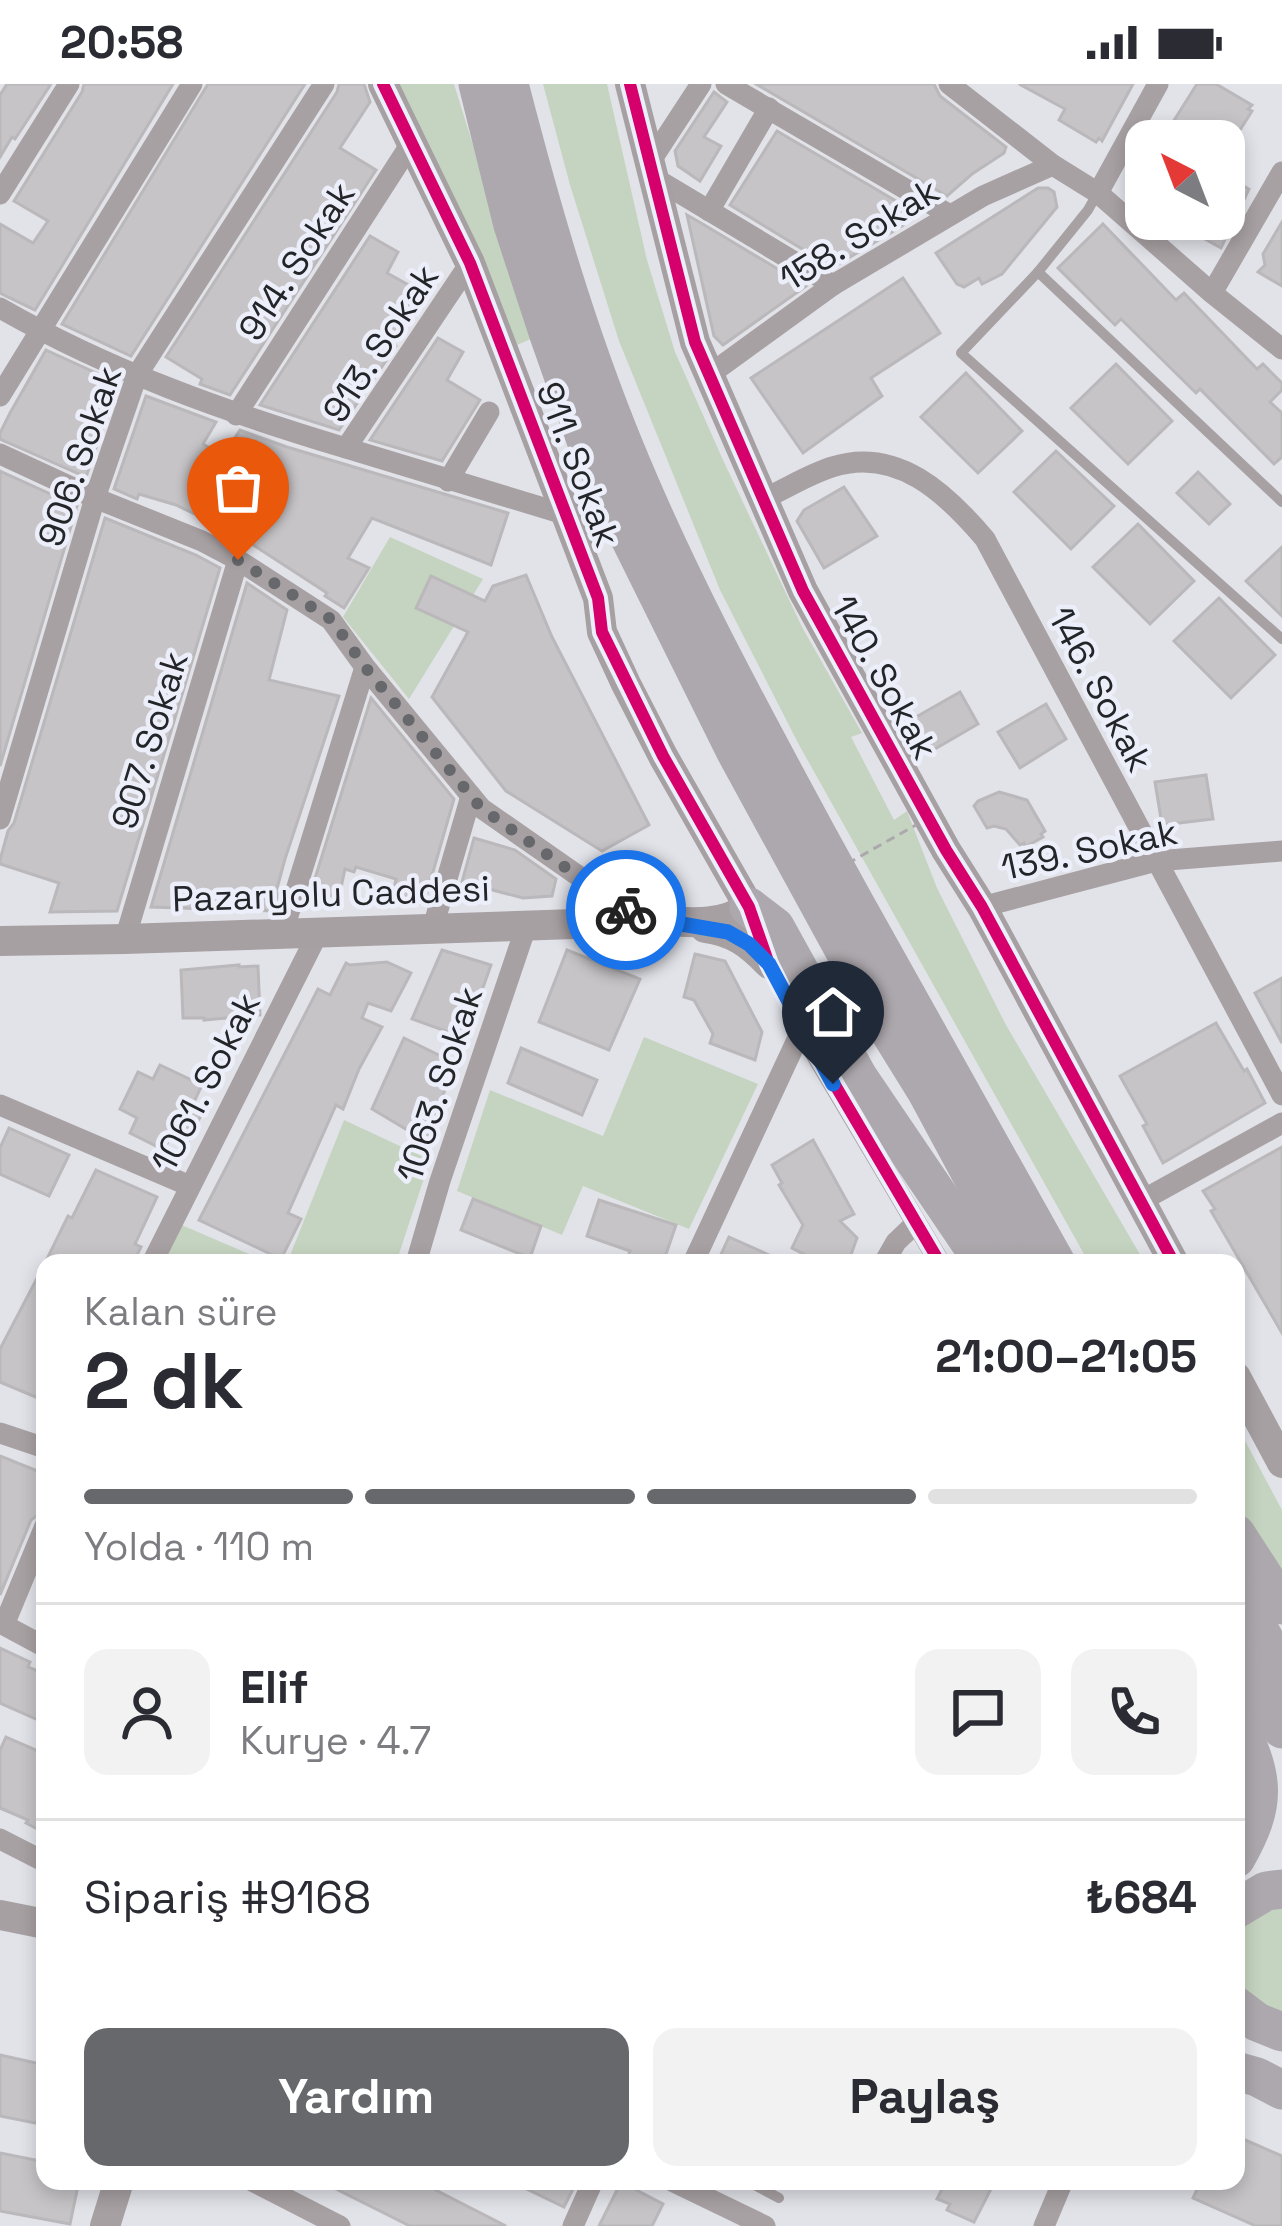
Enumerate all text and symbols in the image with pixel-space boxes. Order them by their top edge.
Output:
text: 20:58 [60,14,183,71]
north arrow [1125,120,1245,240]
map controls [1125,120,1245,240]
street label: 158. Sokak [771,168,948,302]
street label: 914. Sokak [229,174,365,350]
street label: 913. Sokak [313,256,449,431]
street label: 906. Sokak [28,360,132,553]
street label: 911. Sokak [526,376,630,553]
pin [187,437,289,560]
icon: bag [205,455,271,521]
street label: 140. Sokak [820,587,948,768]
street label: 146. Sokak [1038,599,1163,780]
street label: 907. Sokak [101,646,199,834]
street label: 139. Sokak [997,809,1182,891]
courier [566,850,686,970]
street label: Pazaryolu Caddesi [171,865,491,923]
icon: bike [593,877,659,943]
pin [782,961,884,1084]
icon: home [800,979,866,1045]
street label: 1063. Sokak [387,981,493,1188]
street label: 1061. Sokak [141,985,271,1180]
text: Kalan süre [84,1287,278,1336]
text: 21:00–21:05 [935,1328,1197,1385]
text: 2 dk [84,1331,244,1431]
text: Yolda · 110 m [84,1522,314,1571]
button: person [84,1649,210,1775]
button: chat [915,1649,1041,1775]
button: phone [1071,1649,1197,1775]
text: Elif [240,1659,309,1716]
text: Kurye · 4.7 [240,1716,431,1765]
text: Sipariş #9168 [84,1869,371,1926]
text: ₺684 [1086,1869,1197,1926]
button: Yardım [84,2028,629,2166]
button: Paylaş [653,2028,1197,2166]

